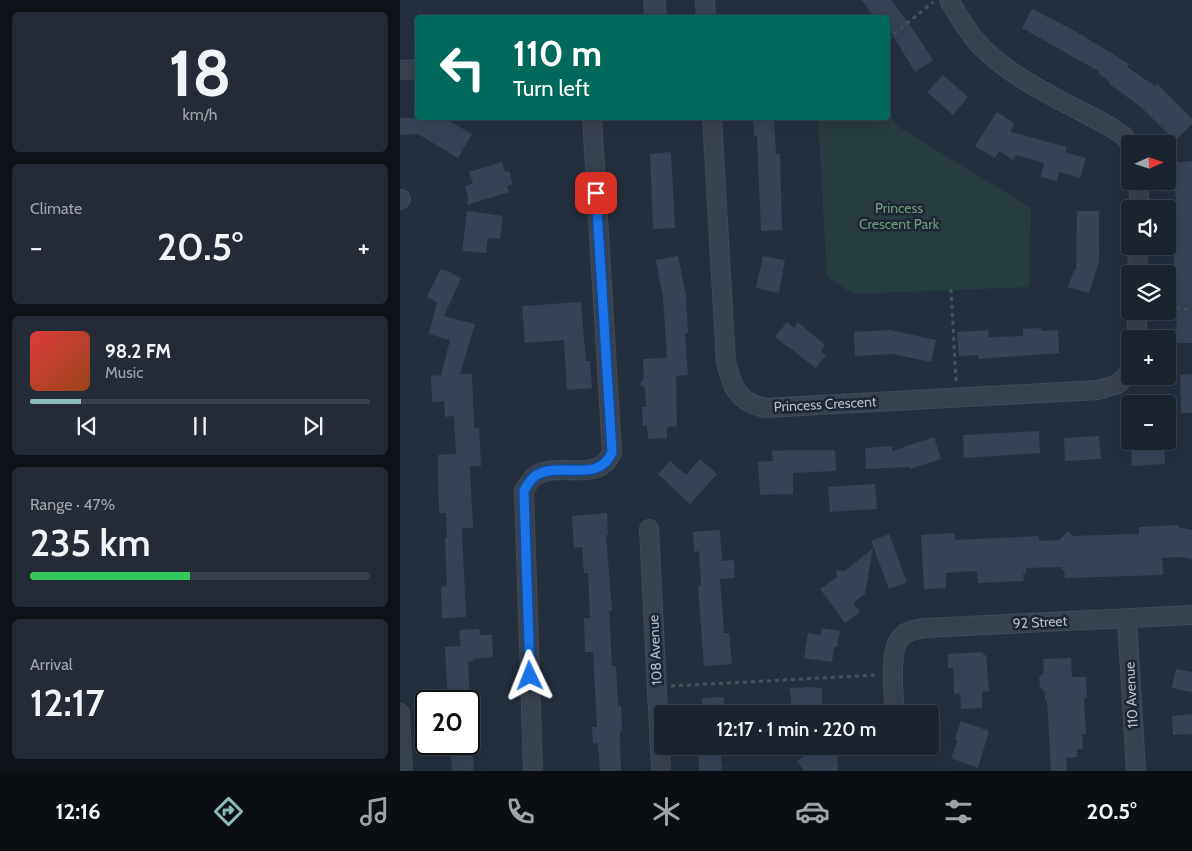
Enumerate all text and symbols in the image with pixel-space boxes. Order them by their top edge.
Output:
text: 110 m [513,32,602,75]
text: 18 [168,33,232,112]
icon: left [430,35,495,100]
text: Turn left [513,75,590,102]
text: km/h [182,105,218,124]
north arrow [1121,135,1176,190]
map controls [1121,135,1176,450]
pin [575,172,617,214]
icon: arrive [582,179,610,207]
text: Climate [30,199,82,218]
park label: Princess Crescent Park [859,199,940,233]
button: sound [1121,200,1176,255]
text: 20.5° [157,223,243,270]
text: − [30,230,42,264]
text: + [358,230,370,264]
button: layers [1121,265,1176,320]
button: + [1121,330,1176,385]
text: 98.2 FM [105,340,171,363]
text: Music [105,363,143,382]
street label: Princess Crescent [773,392,877,416]
button: − [1121,395,1176,450]
icon: previous [73,412,101,440]
icon: pause [186,412,214,440]
icon: next [299,412,327,440]
text: Range · 47% [30,495,115,514]
text: 235 km [30,519,151,566]
street label: 92 Street [1012,612,1068,632]
street label: 108 Avenue [644,614,666,686]
position arrow [503,649,555,701]
text: Arrival [30,655,73,674]
street label: 110 Avenue [1120,661,1142,729]
text: 12:17 [30,679,104,726]
speed limit sign: 20 [415,690,480,755]
text: 12:17 · 1 min · 220 m [717,718,876,741]
icon: directions [211,794,246,829]
icon: music [357,794,392,829]
icon: phone [503,794,538,829]
icon: climate [649,794,684,829]
icon: car [795,794,830,829]
icon: filters [941,794,976,829]
text: 12:16 [55,798,101,825]
text: 20.5° [1087,798,1137,825]

